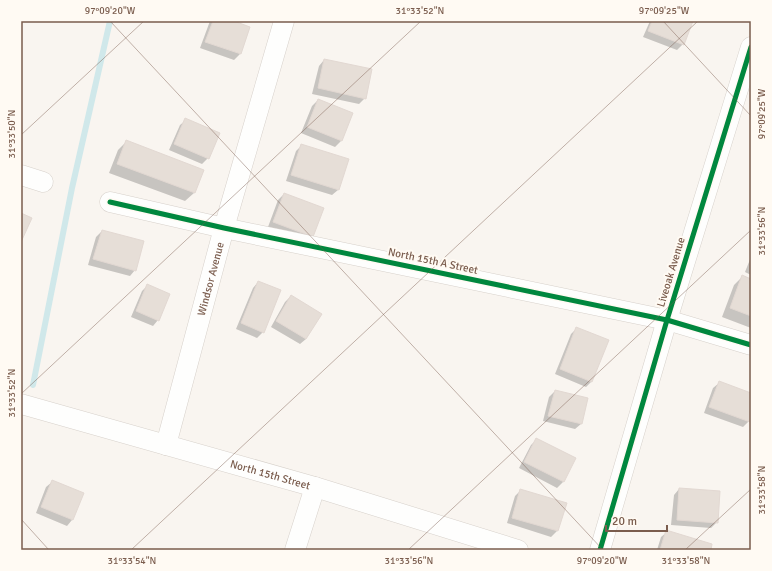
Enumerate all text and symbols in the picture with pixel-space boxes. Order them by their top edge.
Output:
text: 97°09'20"W [85,5,136,17]
text: 31°33'52"N [396,5,444,17]
text: 97°09'25"W [639,5,690,17]
text: 97°09'25"W [756,88,768,139]
text: 31°33'50"N [6,110,18,158]
text: 31°33'56"N [756,207,768,255]
street label: Liveoak Avenue [654,235,688,309]
street label: Windsor Avenue [194,241,226,317]
street label: North 15th A Street [387,245,479,277]
text: 31°33'52"N [6,369,18,417]
street label: North 15th Street [229,457,312,492]
text: 31°33'58"N [756,466,768,514]
scale bar [606,507,667,533]
text: 20 m [612,514,637,529]
text: 31°33'54"N [108,555,156,567]
text: 31°33'56"N [385,555,433,567]
text: 97°09'20"W [577,555,628,567]
text: 31°33'58"N [662,555,710,567]

